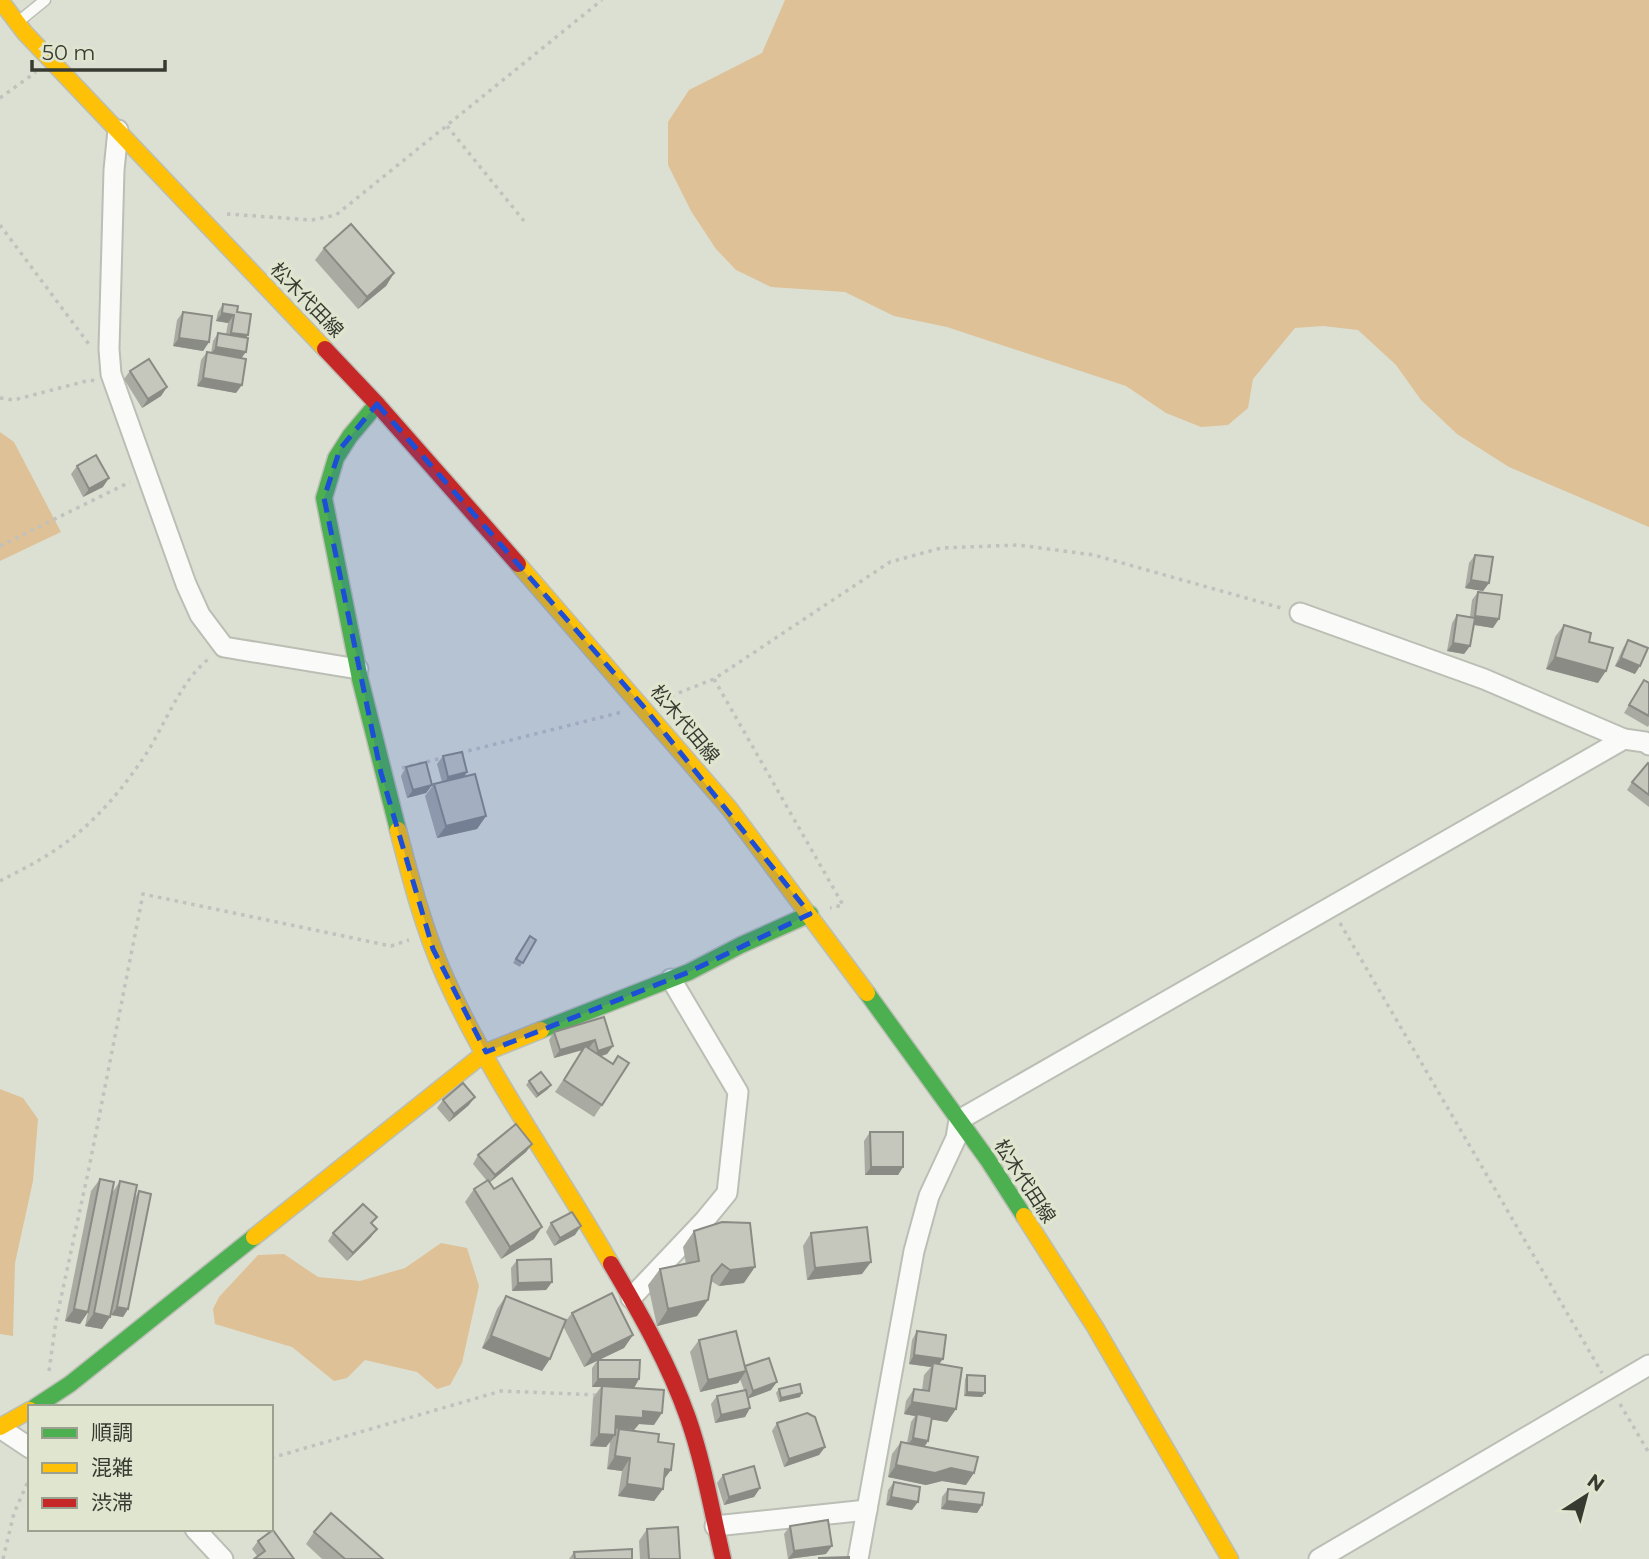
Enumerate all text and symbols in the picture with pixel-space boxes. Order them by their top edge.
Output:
scale bar [32,28,164,72]
text: 50 m [42,40,96,65]
street label: 松木代田線 [266,258,348,342]
street label: 松木代田線 [646,680,724,768]
street label: 松木代田線 [989,1135,1061,1227]
legend [28,1405,273,1531]
text: 順調 [91,1420,133,1445]
text: 混雑 [91,1455,133,1480]
north arrow [1551,1461,1621,1531]
text: N [1583,1469,1609,1496]
text: 渋滞 [91,1490,133,1515]

